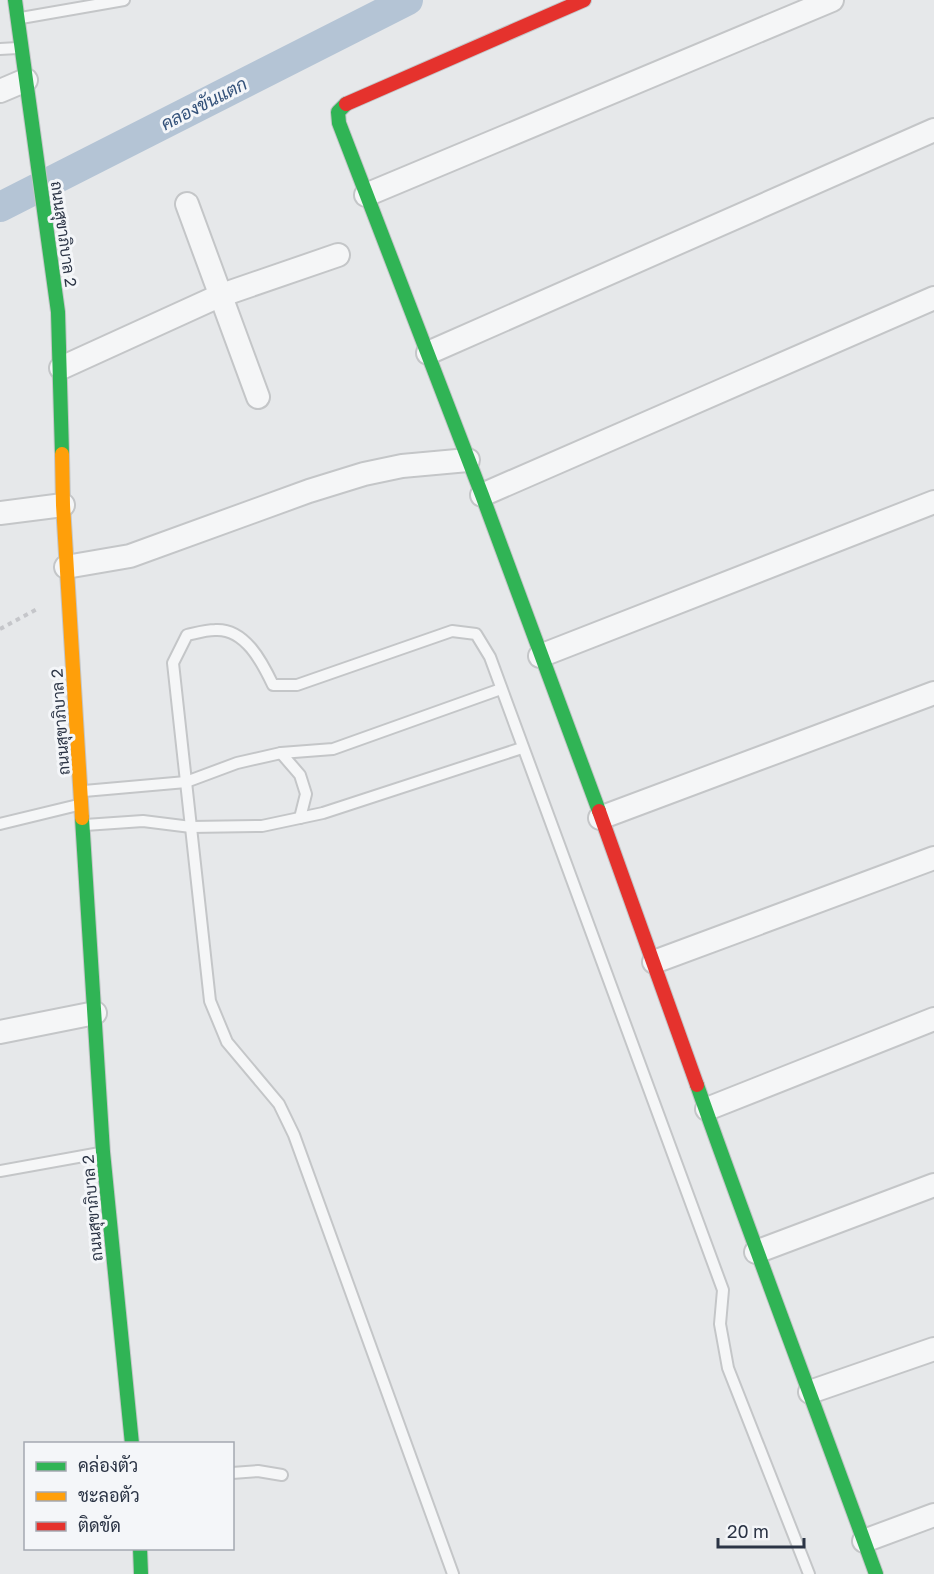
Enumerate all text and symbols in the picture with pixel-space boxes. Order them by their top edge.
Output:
water label: คลองขันแตก [157,72,250,134]
street label: ถนนสุขาภิบาล 2 [45,180,81,289]
street label: ถนนสุขาภิบาล 2 [46,668,76,776]
street label: ถนนสุขาภิบาล 2 [77,1154,109,1262]
legend [24,1442,234,1550]
text: คล่องตัว [78,1454,138,1476]
text: ชะลอตัว [78,1484,140,1506]
scale bar [718,1511,804,1549]
text: ติดขัด [78,1514,121,1536]
text: 20 m [727,1520,769,1542]

